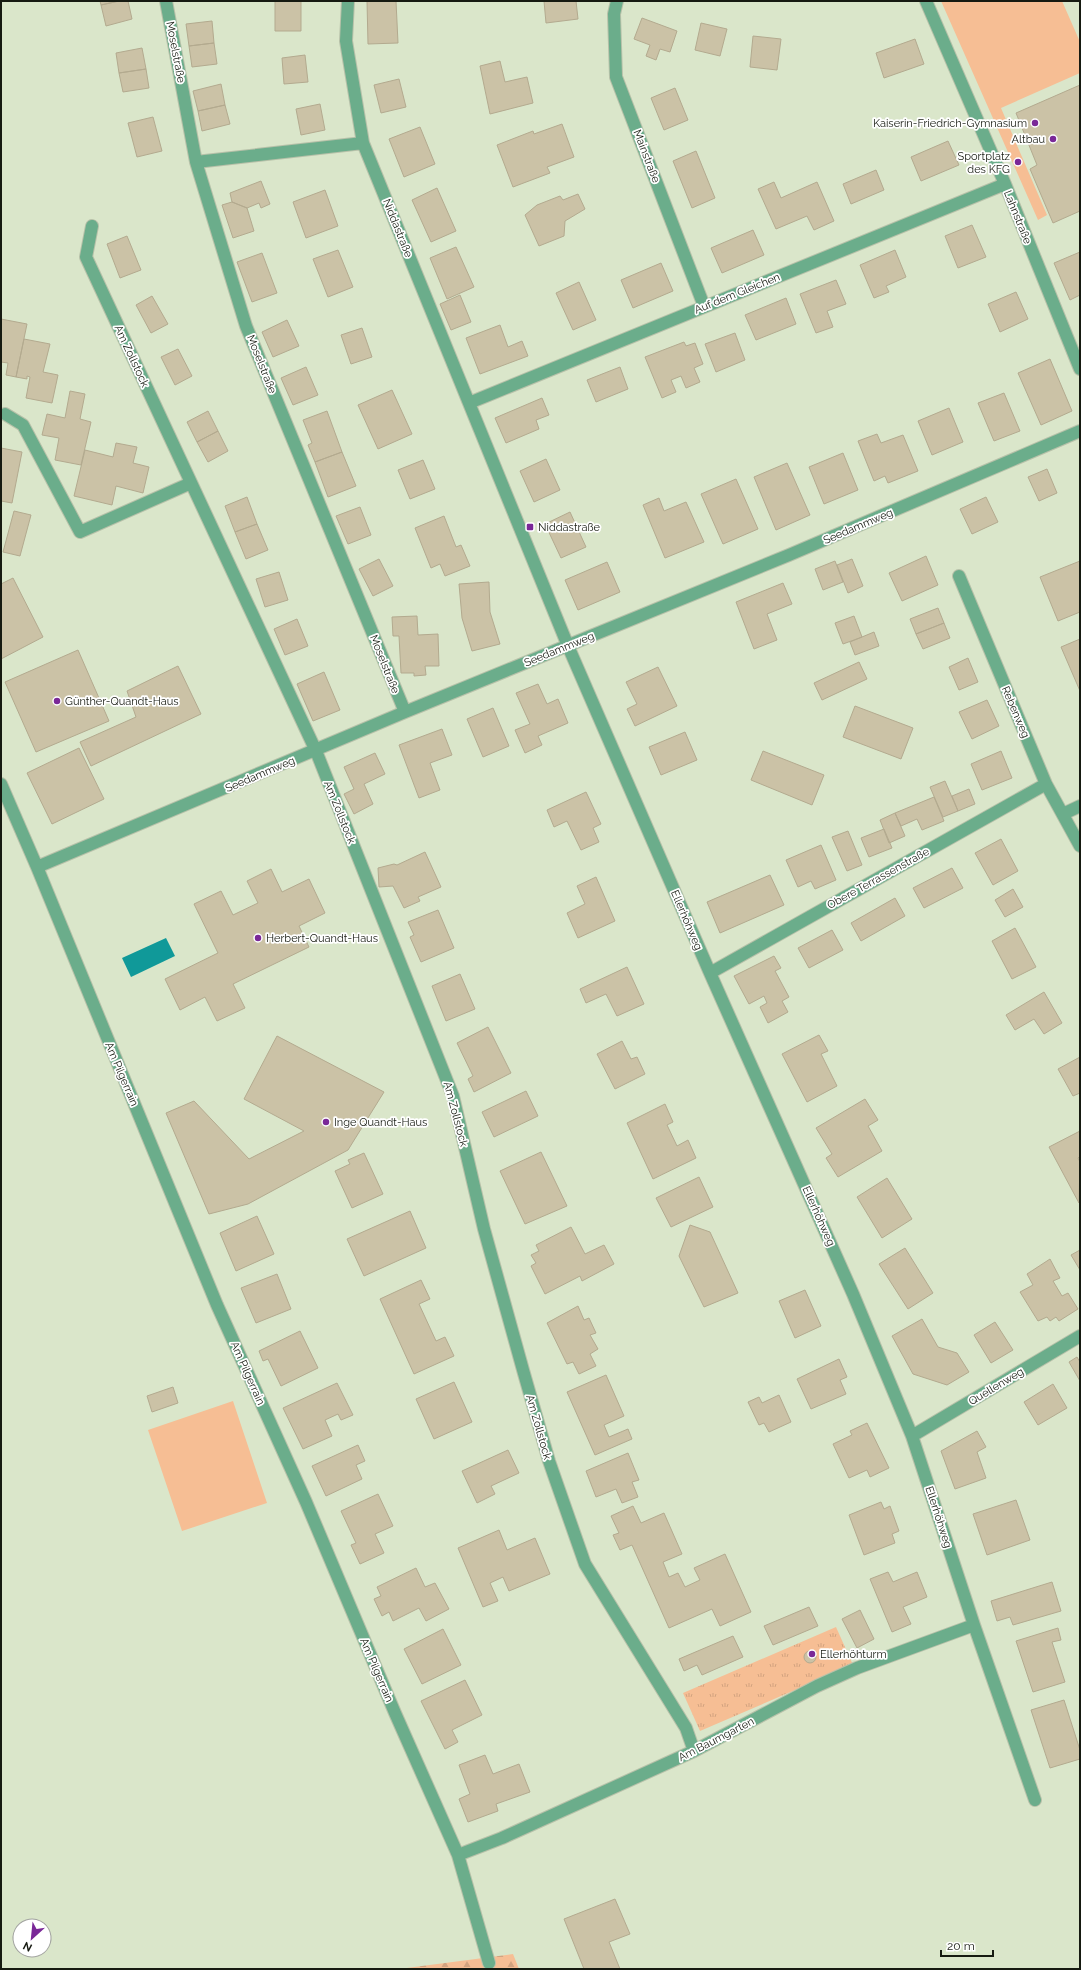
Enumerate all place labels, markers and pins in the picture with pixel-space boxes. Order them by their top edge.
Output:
place label: Kaiserin-Friedrich-Gymnasium [873,117,1027,130]
marker: Kaiserin-Friedrich-Gymnasium [1030,118,1040,128]
place label: Altbau [1012,133,1045,146]
marker: Altbau [1048,134,1058,144]
place label: Sportplatz des KFG [958,150,1011,176]
marker: Sportplatz des KFG [1013,157,1023,167]
place label: Niddastraße [538,521,600,534]
marker: Niddastraße [525,522,535,532]
place label: Günther-Quandt-Haus [65,695,179,708]
marker: Günther-Quandt-Haus [52,696,62,706]
place label: Herbert-Quandt-Haus [266,932,378,945]
marker: Herbert-Quandt-Haus [253,933,263,943]
place label: Inge Quandt-Haus [334,1116,427,1129]
marker: Inge Quandt-Haus [321,1117,331,1127]
place label: Ellerhöhturm [820,1648,887,1661]
marker: Ellerhöhturm [807,1649,817,1659]

